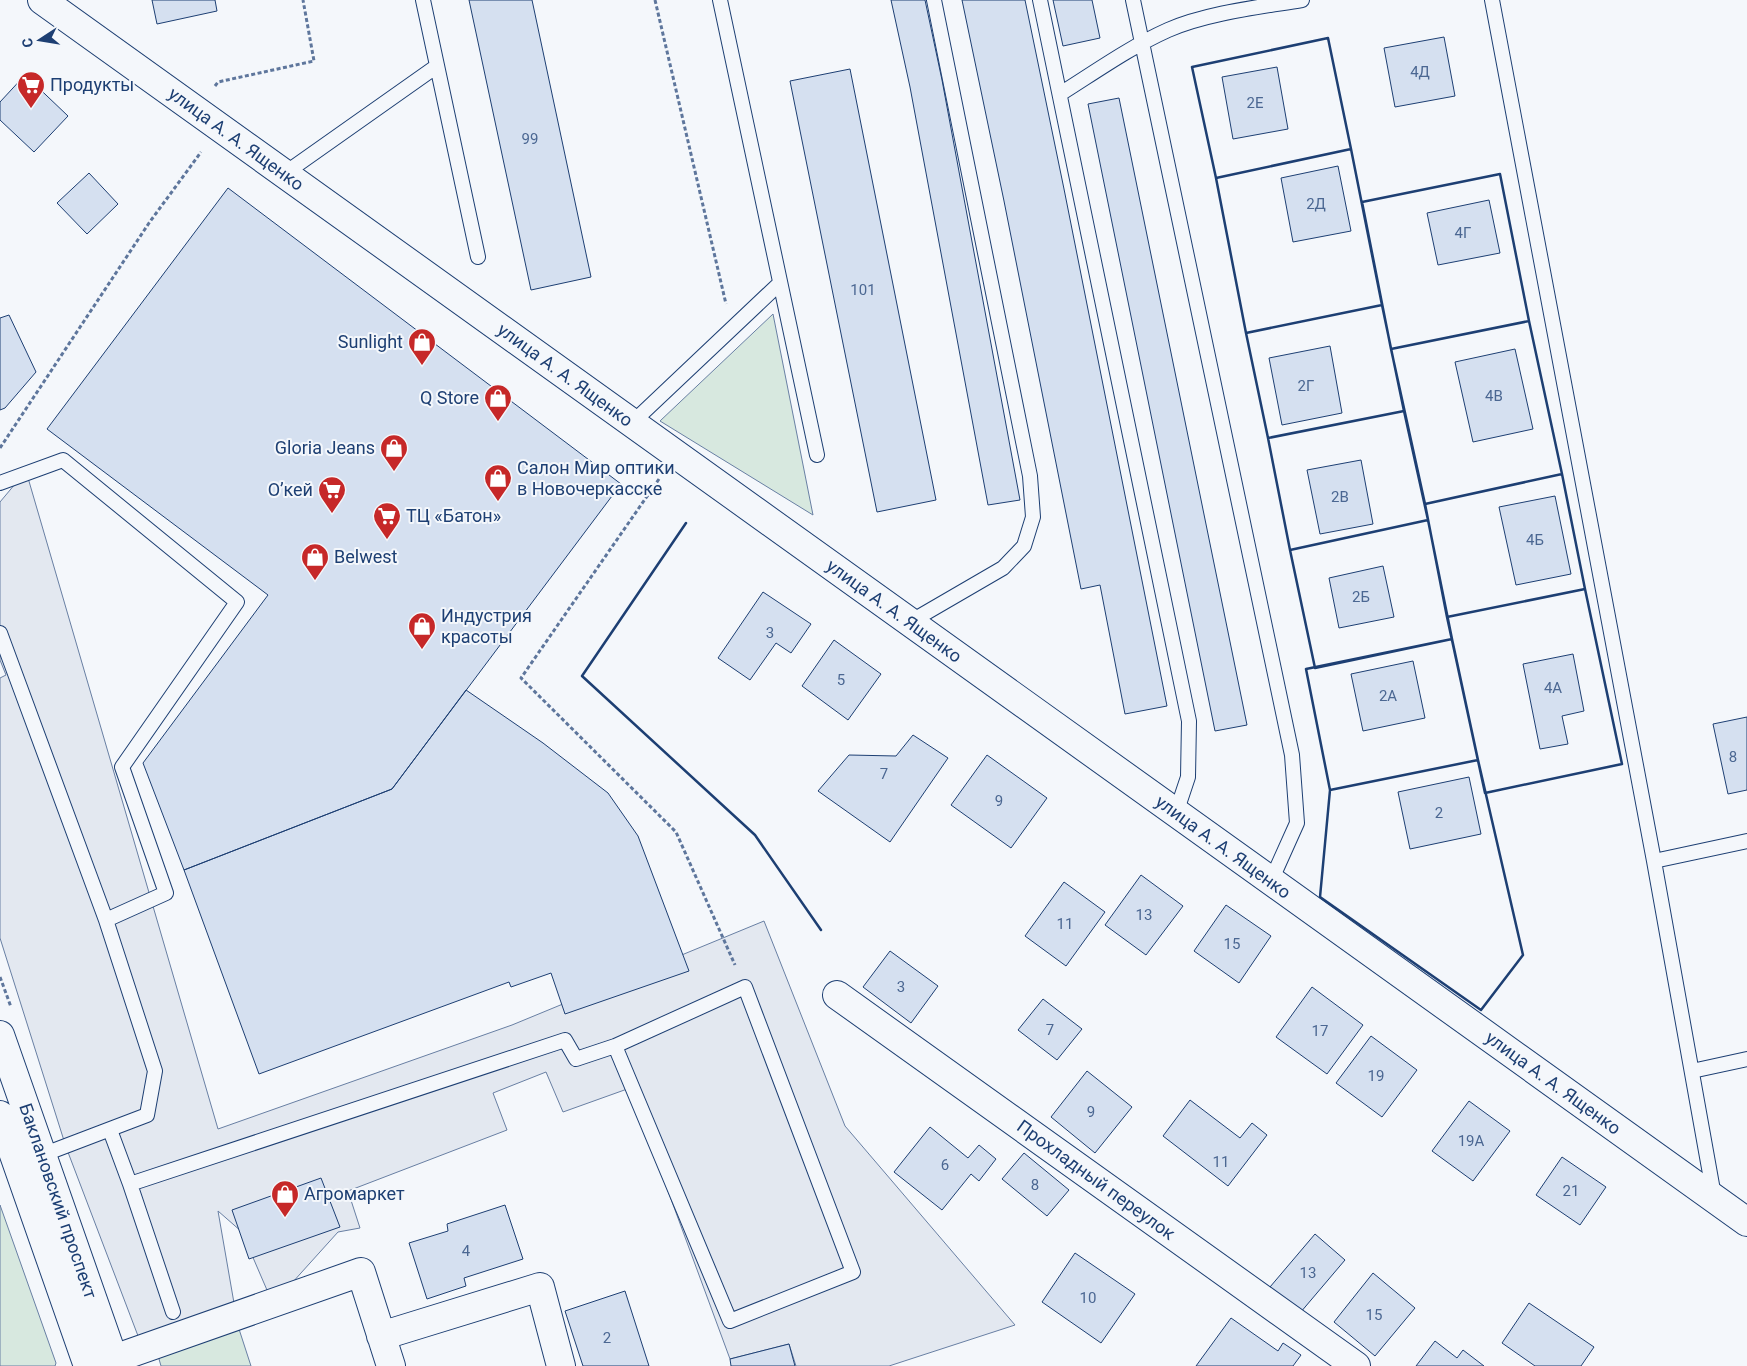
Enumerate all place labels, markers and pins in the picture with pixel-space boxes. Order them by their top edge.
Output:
supermarket icon: Продукты [16,70,46,109]
place label: Продукты [50,74,134,95]
shop icon: Sunlight [407,327,437,366]
place label: Sunlight [338,331,403,352]
shop icon: Q Store [483,383,513,422]
place label: Q Store [420,387,479,408]
shop icon: Gloria Jeans [379,433,409,472]
place label: Gloria Jeans [275,437,375,458]
place label: Салон Мир оптики в Новочеркасске [517,457,675,499]
shop icon: Салон Мир оптики в Новочеркасске [483,463,513,502]
supermarket icon: О’кей [317,475,347,514]
place label: О’кей [268,479,313,500]
supermarket icon: ТЦ «Батон» [372,501,402,540]
place label: ТЦ «Батон» [406,505,501,526]
shop icon: Belwest [300,542,330,581]
place label: Belwest [334,546,397,567]
place label: Индустрия красоты [441,605,532,647]
shop icon: Индустрия красоты [407,611,437,650]
shop icon: Агромаркет [270,1179,300,1218]
place label: Агромаркет [304,1183,405,1204]

